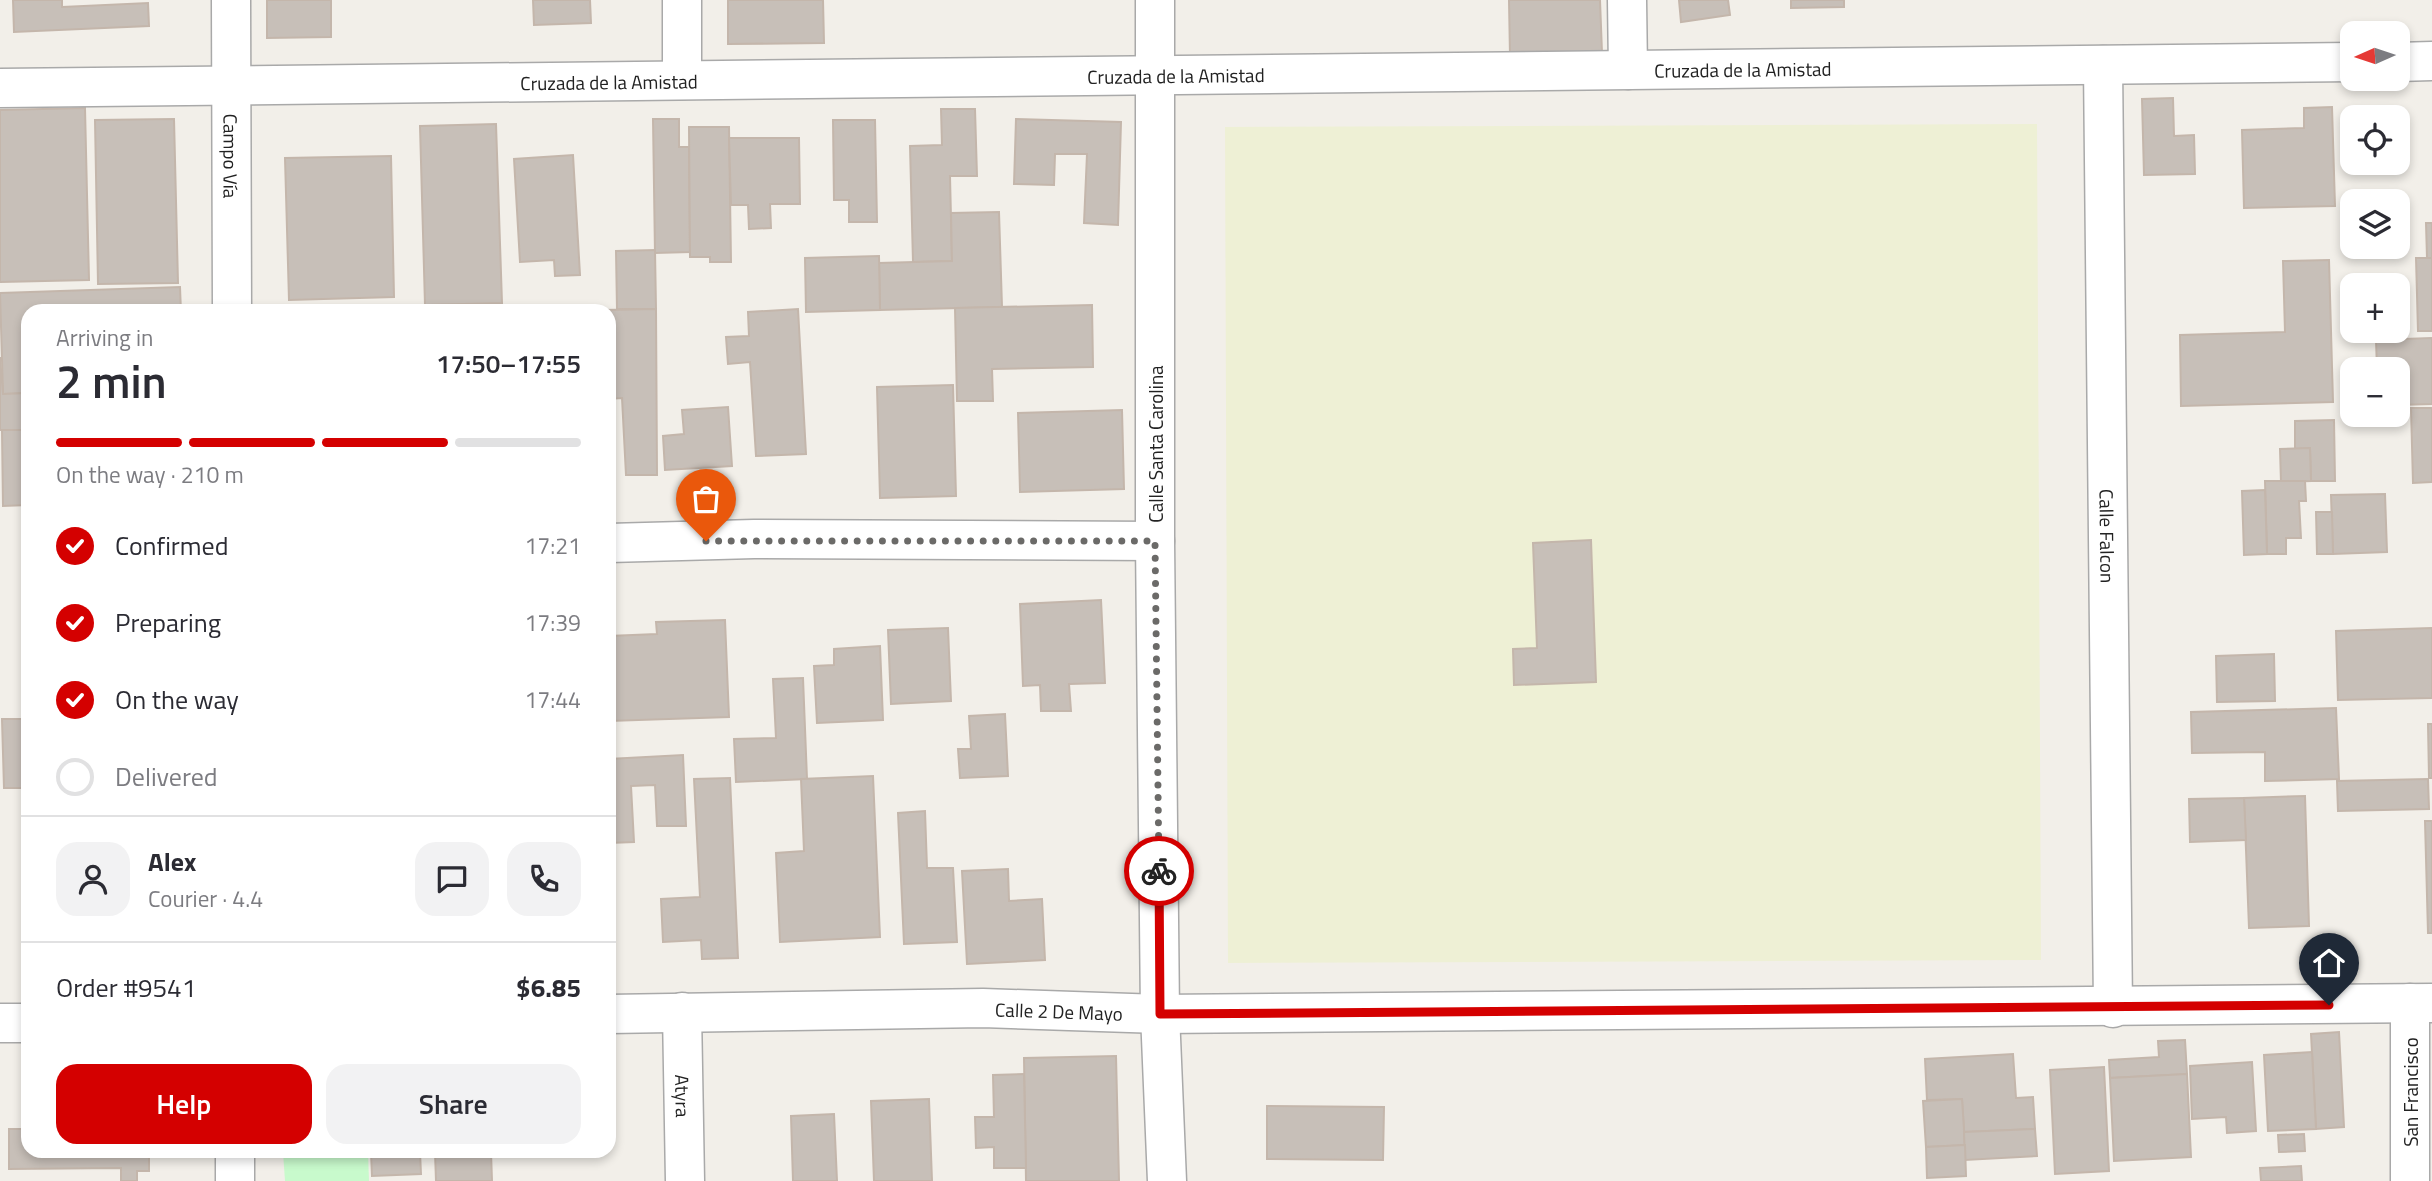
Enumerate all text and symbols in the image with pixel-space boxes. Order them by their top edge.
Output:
north arrow [2340,21,2410,91]
map controls [2340,21,2410,427]
street label: Cruzada de la Amistad [1654,53,1832,84]
street label: Cruzada de la Amistad [1087,60,1265,90]
street label: Cruzada de la Amistad [520,66,698,97]
button: locate [2340,105,2410,175]
street label: Campo Vía [217,114,246,199]
button: layers [2340,189,2410,259]
button: + [2340,273,2410,343]
text: Arriving in [56,320,153,355]
text: 17:50–17:55 [436,344,581,383]
text: 2 min [56,346,167,416]
button: − [2340,357,2410,427]
street label: Calle Santa Carolina [1141,365,1170,523]
text: On the way · 210 m [56,457,244,492]
pin [676,469,736,541]
icon: bag [687,480,725,518]
street label: Calle Falcon [2093,489,2123,583]
text: Confirmed [115,526,229,565]
icon: check [56,527,94,565]
text: 17:21 [524,528,581,563]
text: Preparing [115,603,221,642]
icon: check [56,604,94,642]
text: 17:39 [524,605,581,640]
text: On the way [115,680,239,719]
icon: check [56,681,94,719]
text: 17:44 [524,682,581,717]
text: Delivered [115,757,218,796]
courier [1124,836,1194,906]
button: person [56,842,130,916]
text: Alex [148,842,196,881]
button: chat [415,842,489,916]
button: phone [507,842,581,916]
icon: bike [1140,852,1178,890]
text: Courier · 4.4 [148,881,263,916]
pin [2299,933,2359,1005]
icon: home [2310,944,2348,982]
text: Order #9541 [56,968,196,1007]
text: $6.85 [516,968,581,1007]
street label: Calle 2 De Mayo [995,994,1123,1027]
street label: San Francisco [2396,1037,2425,1147]
button: Help [56,1064,312,1144]
button: Share [326,1064,581,1144]
street label: Atyra [669,1074,698,1118]

